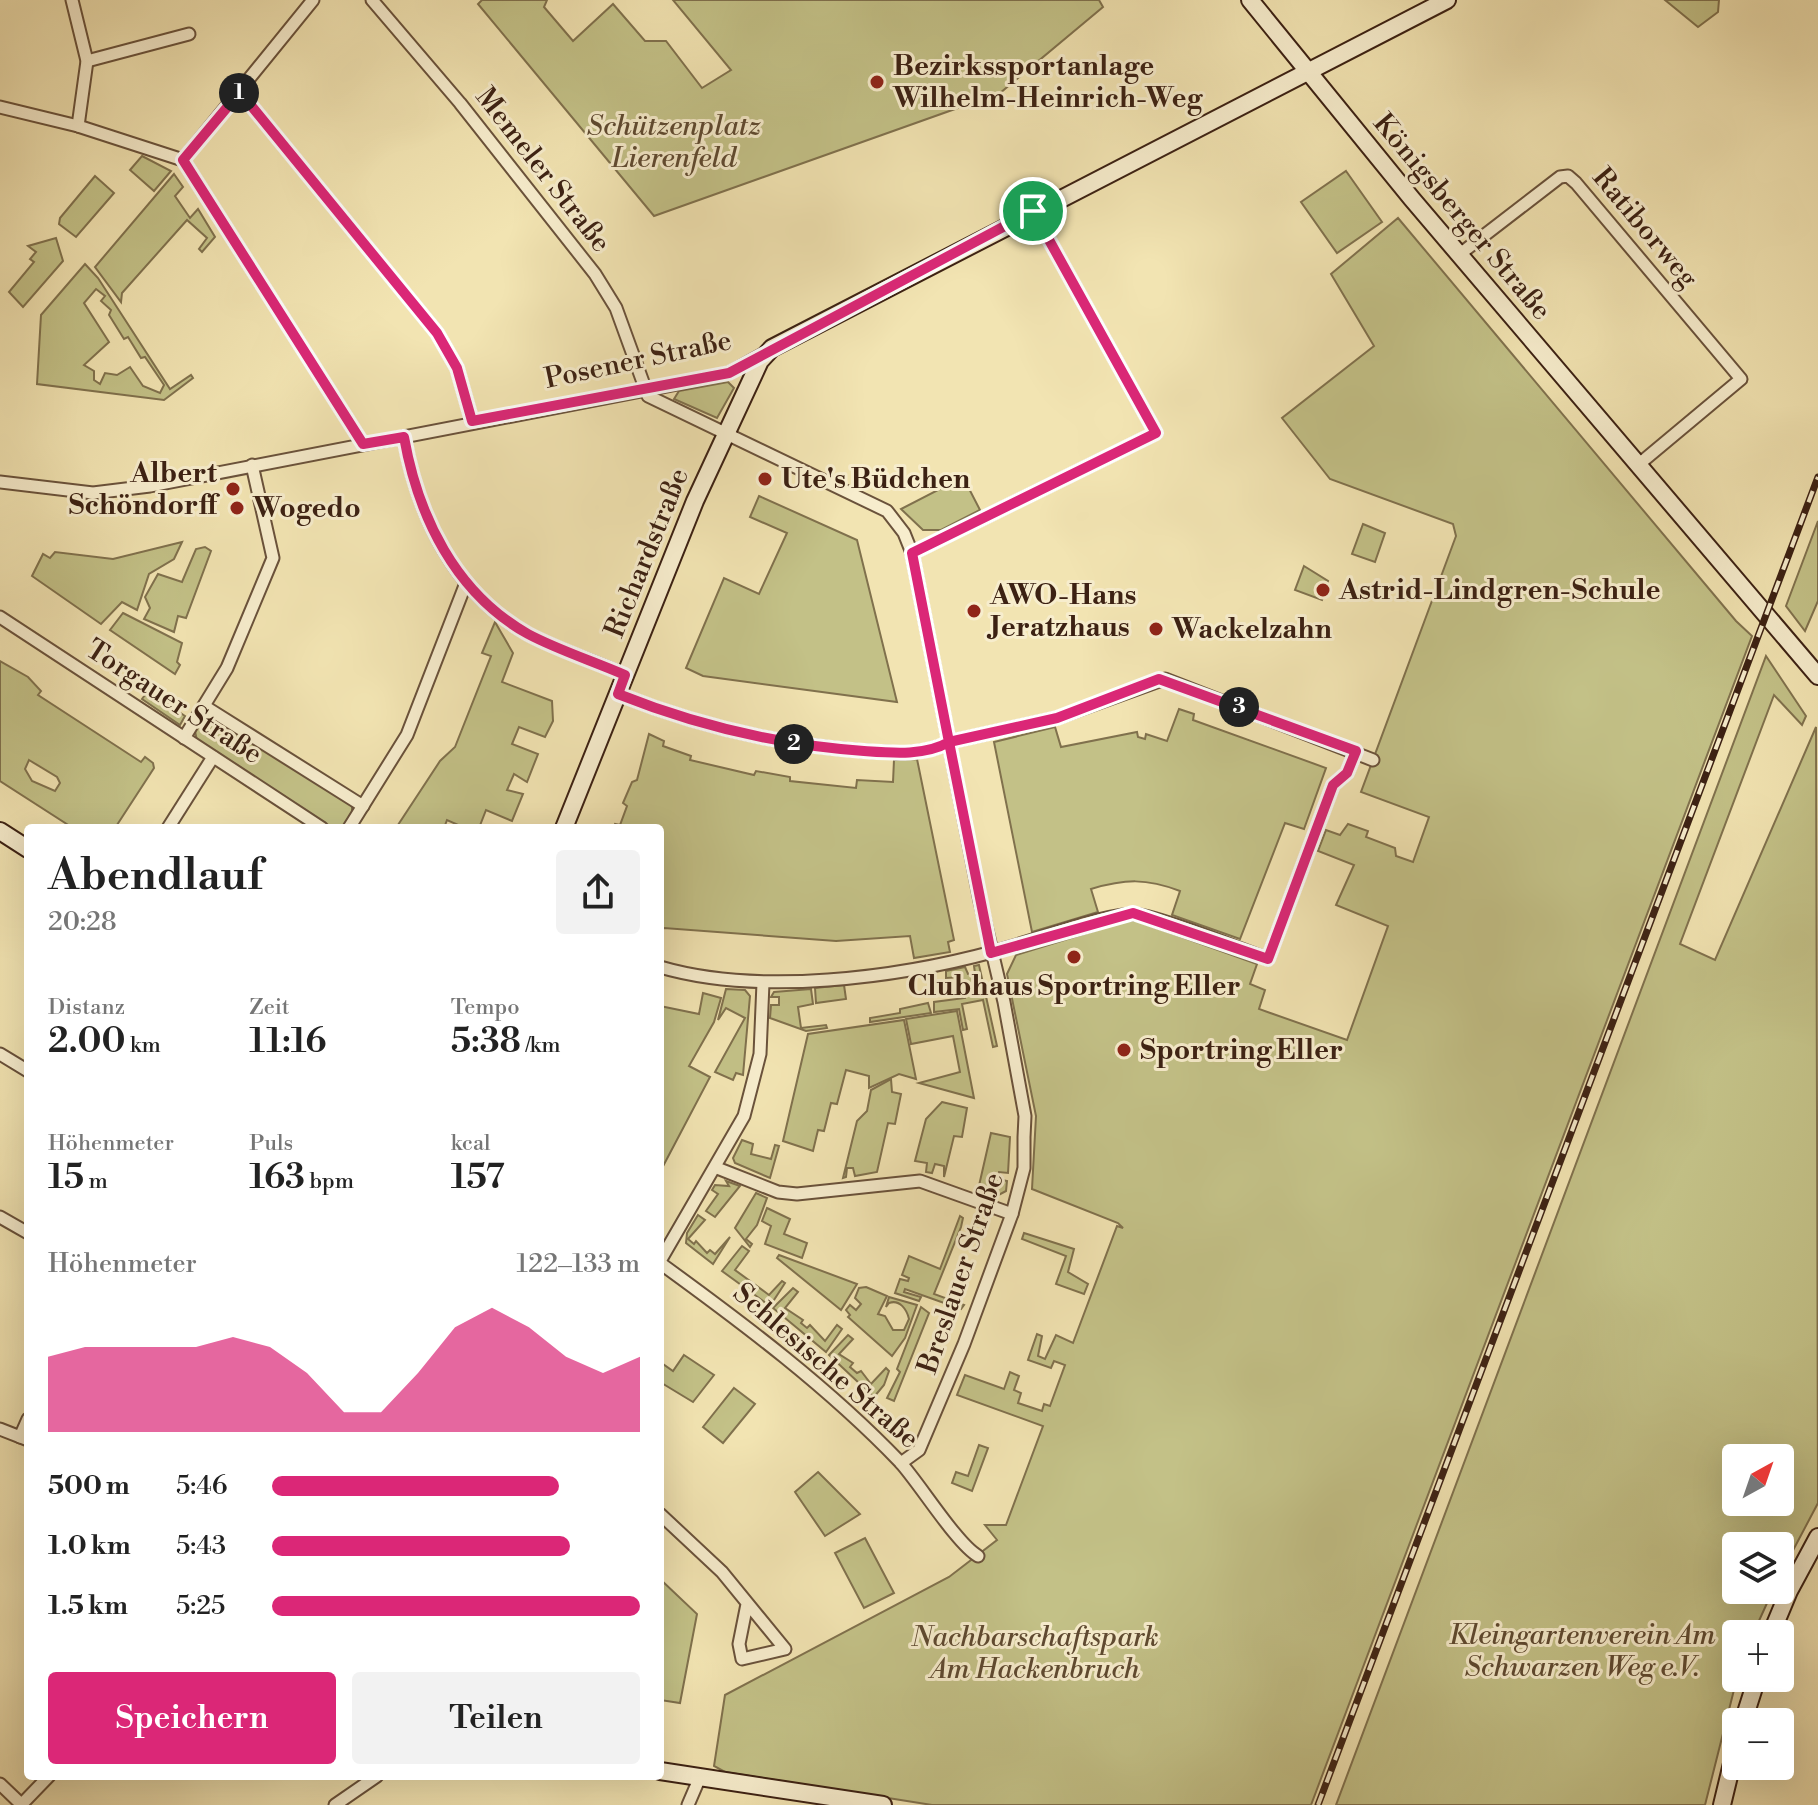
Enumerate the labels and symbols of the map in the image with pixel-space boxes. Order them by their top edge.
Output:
place label: Bezirkssportanlage Wilhelm-Heinrich-Weg [892,49,1204,116]
pin: 1 [219,73,259,113]
marker: Bezirkssportanlage Wilhelm-Heinrich-Weg [868,73,886,91]
street label: Memeler Straße [468,80,618,260]
street label: Königsberger Straße [1365,107,1559,327]
park label: Schützenplatz Lierenfeld [587,109,761,176]
street label: Ratiborweg [1585,161,1706,296]
pin [999,177,1067,245]
street label: Posener Straße [541,323,735,397]
place label: Albert Schöndorff [69,456,221,523]
place label: Ute's Büdchen [781,462,970,497]
street label: Richardstraße [597,463,697,643]
marker: Ute's Büdchen [756,470,774,488]
marker: Albert Schöndorff [224,480,242,498]
place label: Wogedo [252,491,361,526]
marker: Wogedo [228,499,246,517]
place label: Astrid-Lindgren-Schule [1338,573,1661,608]
place label: AWO-Hans Jeratzhaus [986,578,1136,645]
marker: Astrid-Lindgren-Schule [1314,581,1332,599]
marker: AWO-Hans Jeratzhaus [965,602,983,620]
place label: Wackelzahn [1171,612,1332,647]
marker: Wackelzahn [1147,620,1165,638]
street label: Torgauer Straße [79,632,269,772]
pin: 3 [1219,687,1259,727]
pin: 2 [774,724,814,764]
marker: Clubhaus Sportring Eller [1065,948,1083,966]
place label: Clubhaus Sportring Eller [907,969,1241,1004]
place label: Sportring Eller [1140,1033,1343,1068]
marker: Sportring Eller [1115,1041,1133,1059]
street label: Breslauer Straße [910,1168,1012,1379]
street label: Schlesische Straße [726,1276,926,1456]
north arrow [1722,1444,1794,1516]
park label: Kleingartenverein Am Schwarzen Weg e.V. [1449,1618,1716,1685]
park label: Nachbarschaftspark Am Hackenbruch [910,1620,1159,1687]

